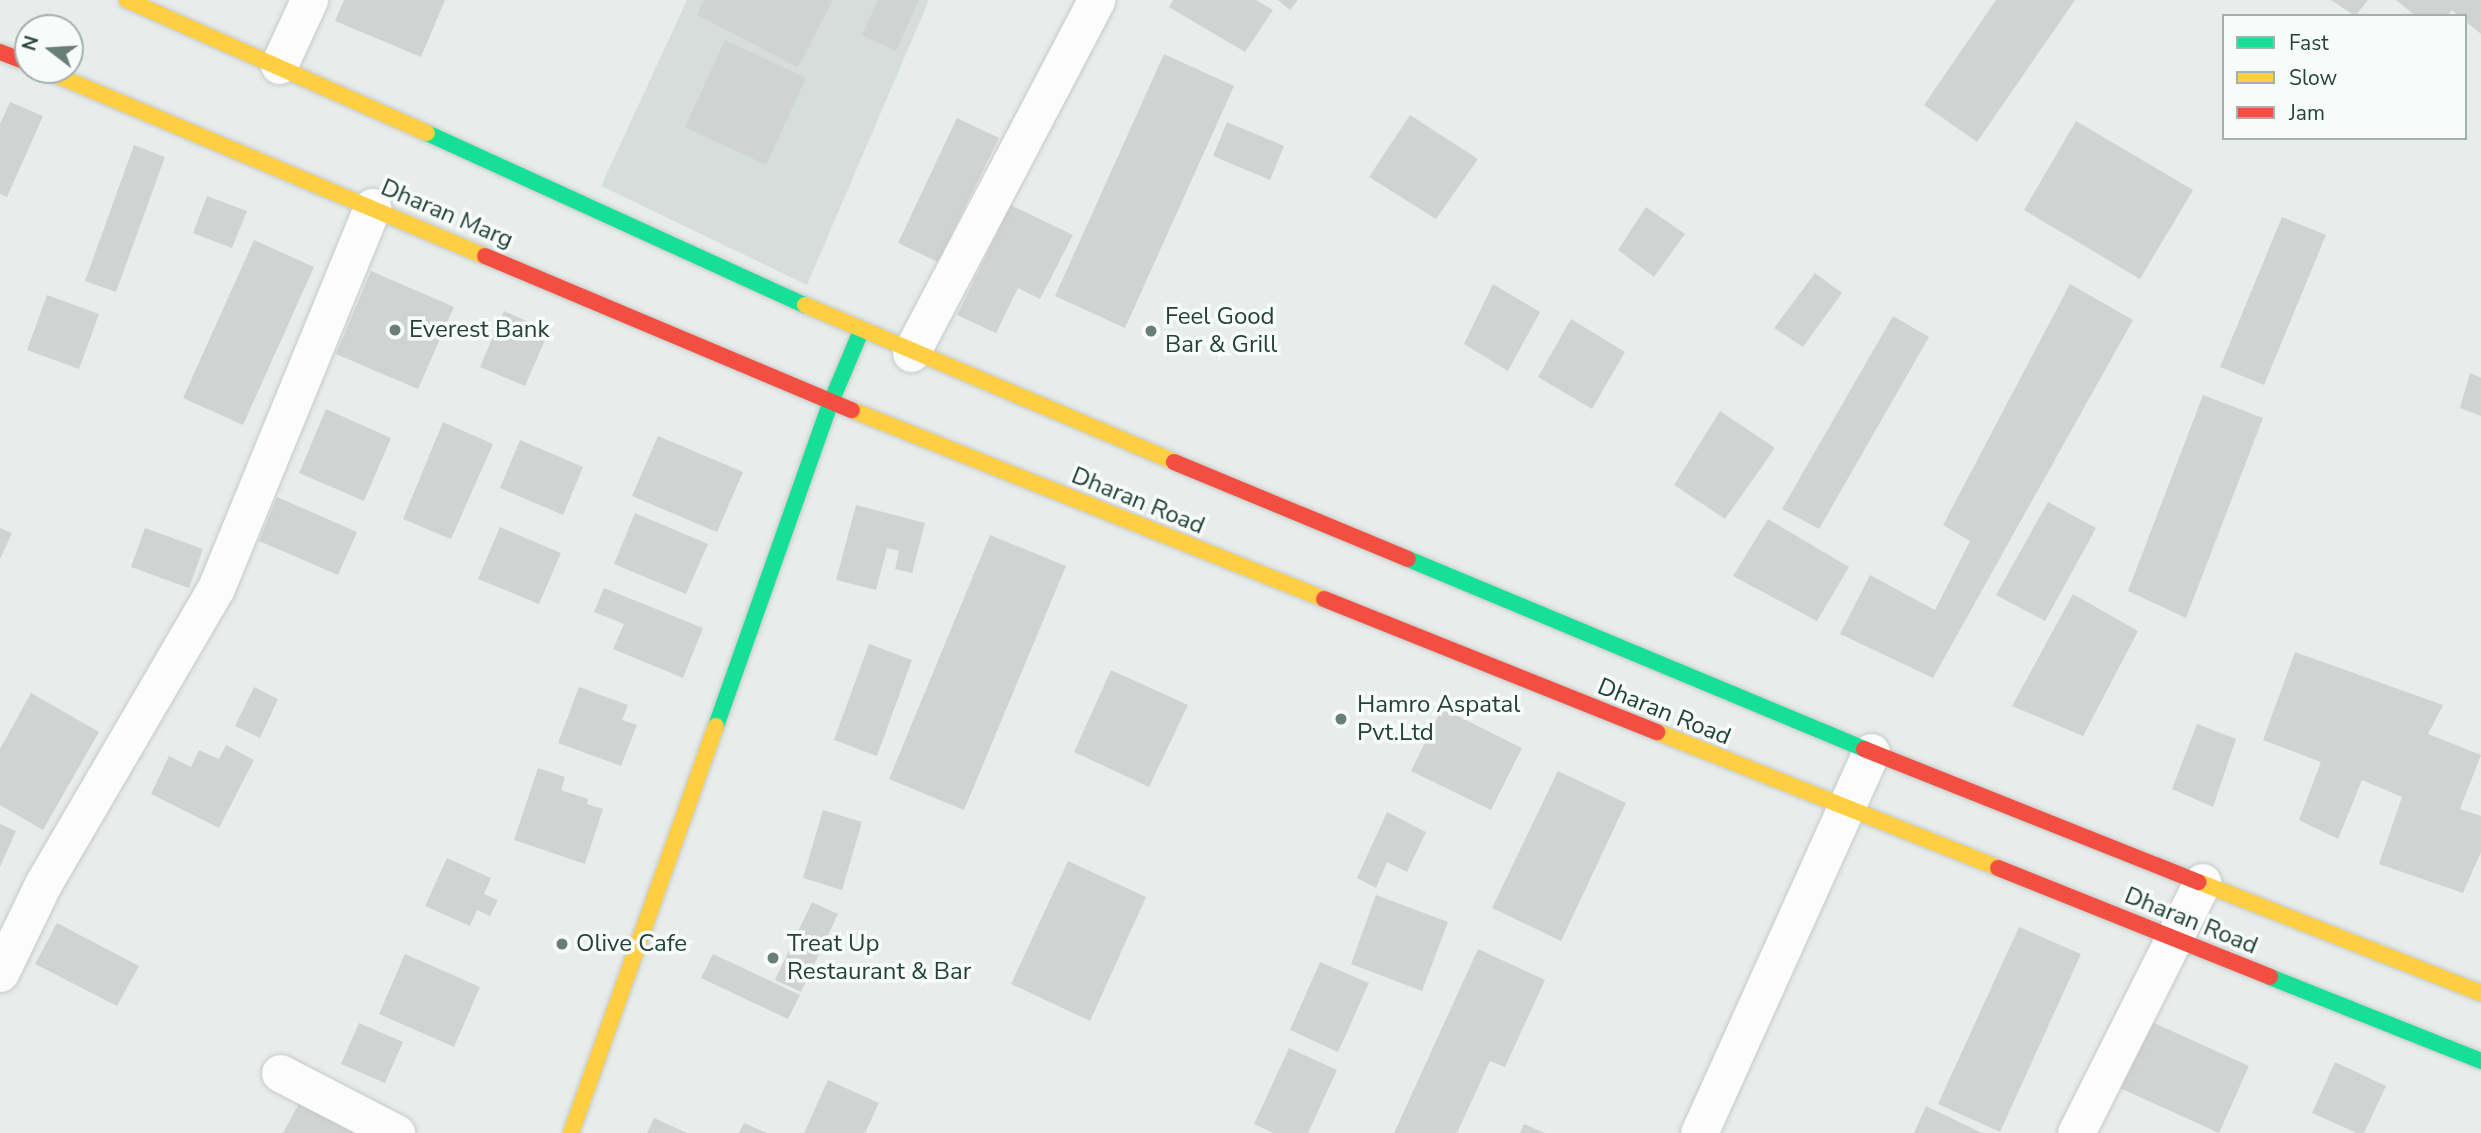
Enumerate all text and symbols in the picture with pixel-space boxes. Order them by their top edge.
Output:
north arrow [14,14,84,84]
legend [2222,14,2467,140]
text: Fast [2289,29,2329,57]
text: N [16,33,45,54]
text: Slow [2289,64,2337,92]
text: Jam [2289,99,2325,127]
street label: Dharan Marg [377,173,517,255]
place label: Feel Good Bar & Grill [1165,303,1277,359]
place label: Everest Bank [409,316,550,344]
marker: Everest Bank [387,322,403,338]
marker: Feel Good Bar & Grill [1143,323,1159,339]
street label: Dharan Road [1067,461,1209,541]
street label: Dharan Road [1593,672,1735,752]
place label: Hamro Aspatal Pvt.Ltd [1357,691,1520,747]
marker: Hamro Aspatal Pvt.Ltd [1331,709,1351,729]
street label: Dharan Road [2120,881,2262,961]
place label: Olive Cafe [576,930,687,958]
place label: Treat Up Restaurant & Bar [787,930,971,986]
marker: Olive Cafe [554,936,570,952]
marker: Treat Up Restaurant & Bar [765,950,781,966]

